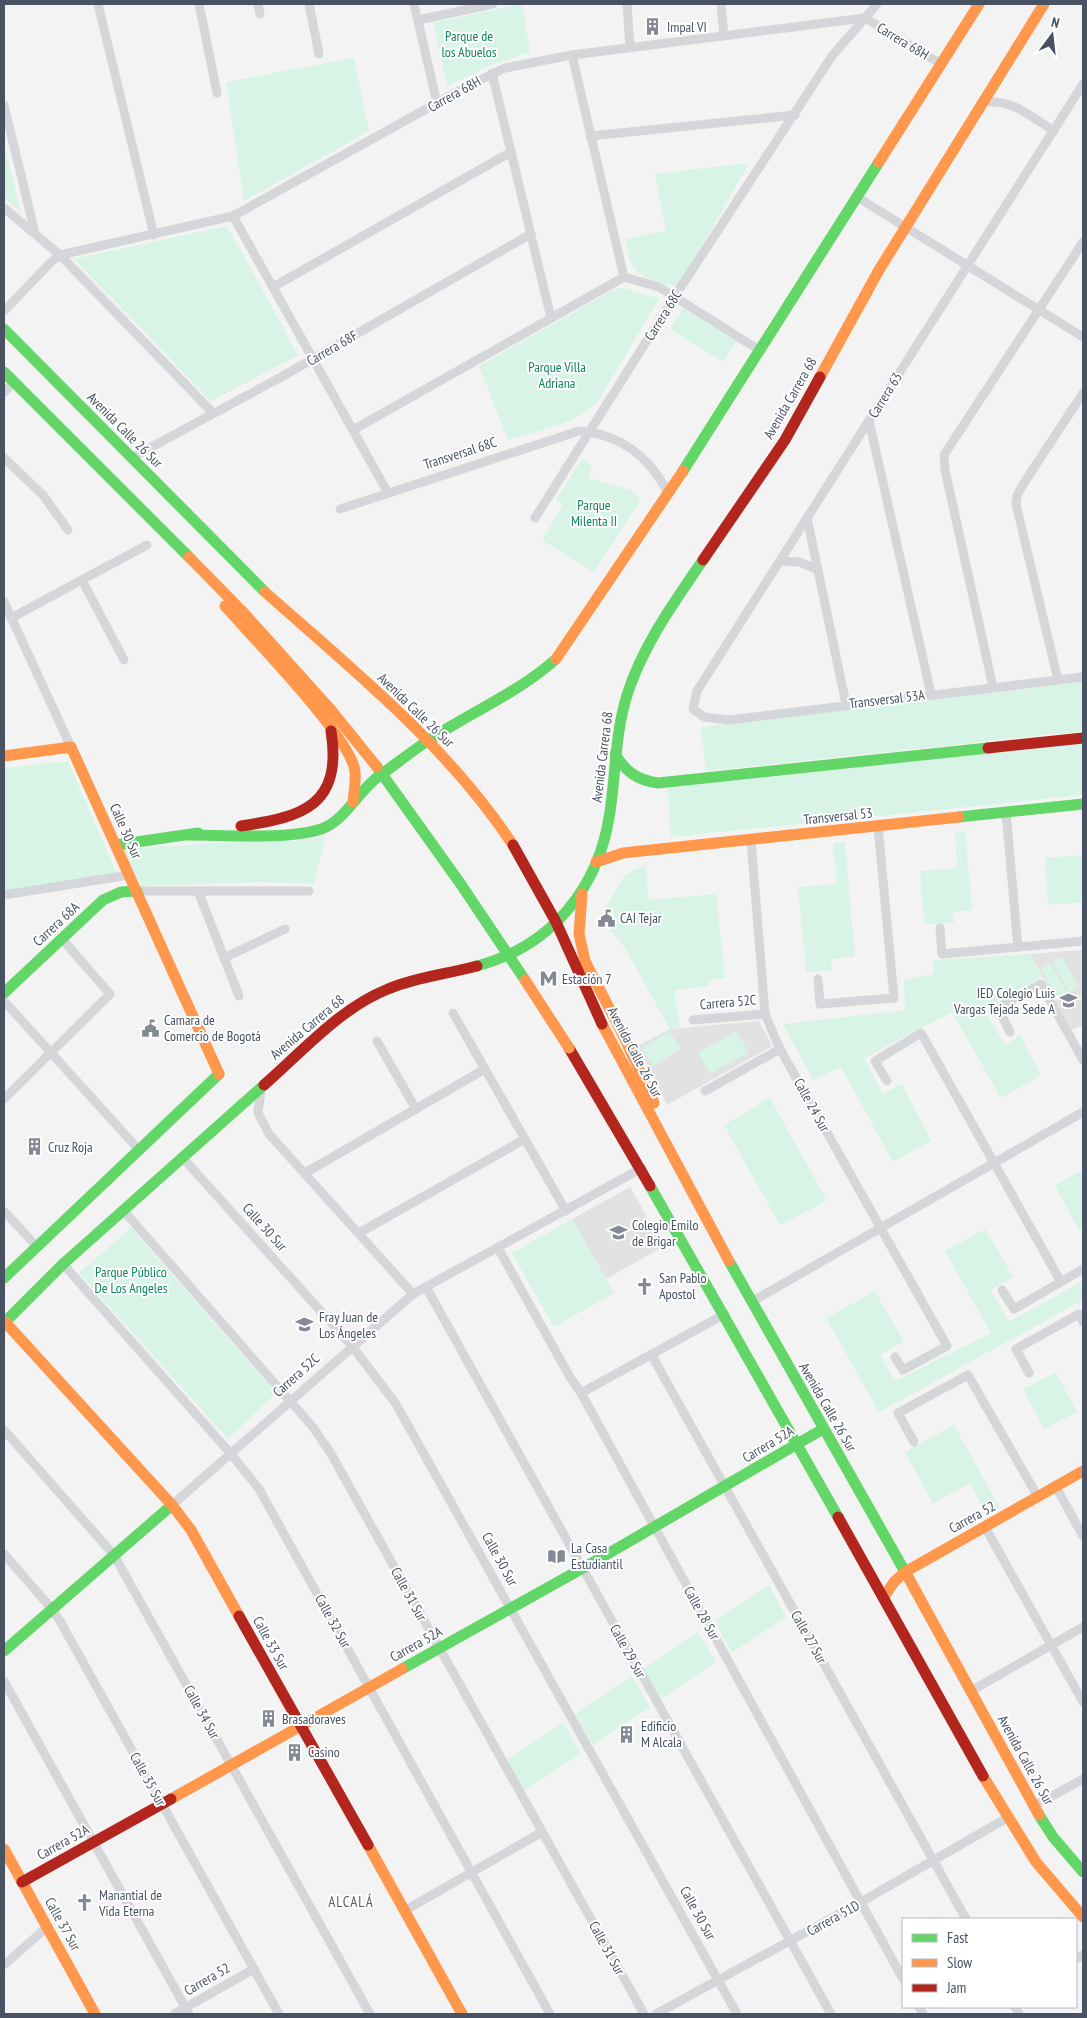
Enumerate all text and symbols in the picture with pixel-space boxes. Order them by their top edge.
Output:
north arrow [1027,10,1077,60]
text: N [1049,13,1061,32]
building icon: Impal VI [643,17,663,37]
place label: Impal VI [667,18,707,36]
street label: Carrera 68H [874,18,932,64]
park label: Parque de los Abuelos [441,27,497,61]
street label: Carrera 68H [424,72,484,116]
street label: Carrera 68C [640,286,686,344]
street label: Carrera 68F [303,326,361,370]
street label: Avenida Carrera 68 [759,354,821,442]
park label: Parque Villa Adriana [528,358,586,392]
street label: Carrera 63 [864,369,906,421]
street label: Avenida Calle 26 Sur [83,388,167,472]
street label: Transversal 68C [421,433,499,473]
park label: Parque Milenta II [571,496,617,530]
street label: Avenida Calle 26 Sur [374,669,458,751]
street label: Transversal 53A [848,685,926,713]
street label: Avenida Carrera 68 [587,710,617,804]
street label: Calle 30 Sur [106,801,146,862]
street label: Transversal 53 [802,803,874,829]
street label: Carrera 68A [29,898,83,950]
public building icon: CAI Tejar [596,908,616,928]
place label: CAI Tejar [620,909,662,927]
metro station icon: Estación 7 [538,969,558,989]
place label: Estación 7 [562,970,612,988]
place label: IED Colegio Luis Vargas Tejada Sede A [953,984,1055,1018]
street label: Avenida Carrera 68 [266,991,348,1063]
street label: Carrera 52C [699,991,758,1013]
school or university icon: IED Colegio Luis Vargas Tejada Sede A [1059,991,1079,1011]
street label: Avenida Calle 26 Sur [604,1004,666,1100]
place label: Camara de Comercio de Bogotá [164,1011,261,1045]
public building icon: Camara de Comercio de Bogotá [140,1018,160,1038]
street label: Calle 24 Sur [790,1075,834,1135]
building icon: Cruz Roja [24,1137,44,1157]
place label: Cruz Roja [48,1138,93,1156]
street label: Calle 30 Sur [239,1199,291,1255]
place label: Colegio Emilo de Brigar [632,1216,699,1250]
school or university icon: Colegio Emilo de Brigar [608,1223,628,1243]
park label: Parque Público De Los Angeles [94,1263,168,1297]
place label: San Pablo Apostol [659,1269,707,1303]
church icon: San Pablo Apostol [635,1276,655,1296]
place label: Fray Juan de Los Ángeles [319,1308,378,1342]
school or university icon: Fray Juan de Los Ángeles [295,1315,315,1335]
street label: Carrera 52C [269,1349,324,1401]
street label: Avenida Calle 26 Sur [795,1359,861,1455]
street label: Carrera 52A [739,1421,797,1466]
street label: Carrera 52 [946,1497,998,1537]
street label: Calle 30 Sur [478,1529,522,1589]
place label: La Casa Estudiantil [571,1539,623,1573]
library icon: La Casa Estudiantil [547,1546,567,1566]
street label: Calle 31 Sur [387,1564,431,1624]
street label: Calle 28 Sur [680,1583,724,1643]
street label: Calle 32 Sur [311,1591,355,1651]
street label: Calle 27 Sur [787,1607,831,1667]
street label: Calle 33 Sur [249,1613,293,1673]
street label: Calle 29 Sur [606,1621,650,1681]
street label: Carrera 52A [387,1622,446,1666]
street label: Calle 34 Sur [180,1682,224,1742]
building icon: Brasadoraves [258,1709,278,1729]
place label: Brasadoraves [282,1710,346,1728]
street label: Avenida Calle 26 Sur [994,1712,1058,1808]
place label: Edificio M Alcala [641,1717,682,1751]
building icon: Edificio M Alcala [617,1724,637,1744]
building icon: Casino [284,1742,304,1762]
place label: Casino [308,1743,340,1761]
street label: Calle 35 Sur [126,1749,170,1809]
street label: Carrera 52A [34,1820,93,1864]
street label: Calle 30 Sur [676,1883,720,1943]
place label: Manantial de Vida Eterna [98,1886,162,1920]
district label: ALCALÁ [328,1892,374,1911]
church icon: Manantial de Vida Eterna [75,1893,95,1913]
street label: Calle 37 Sur [41,1894,85,1954]
street label: Carrera 51D [803,1896,863,1940]
street label: Calle 31 Sur [585,1918,629,1978]
legend [902,1918,1077,2008]
text: Fast [947,1928,968,1947]
text: Slow [947,1953,972,1972]
street label: Carrera 52 [181,1959,233,1999]
text: Jam [946,1978,966,1997]

